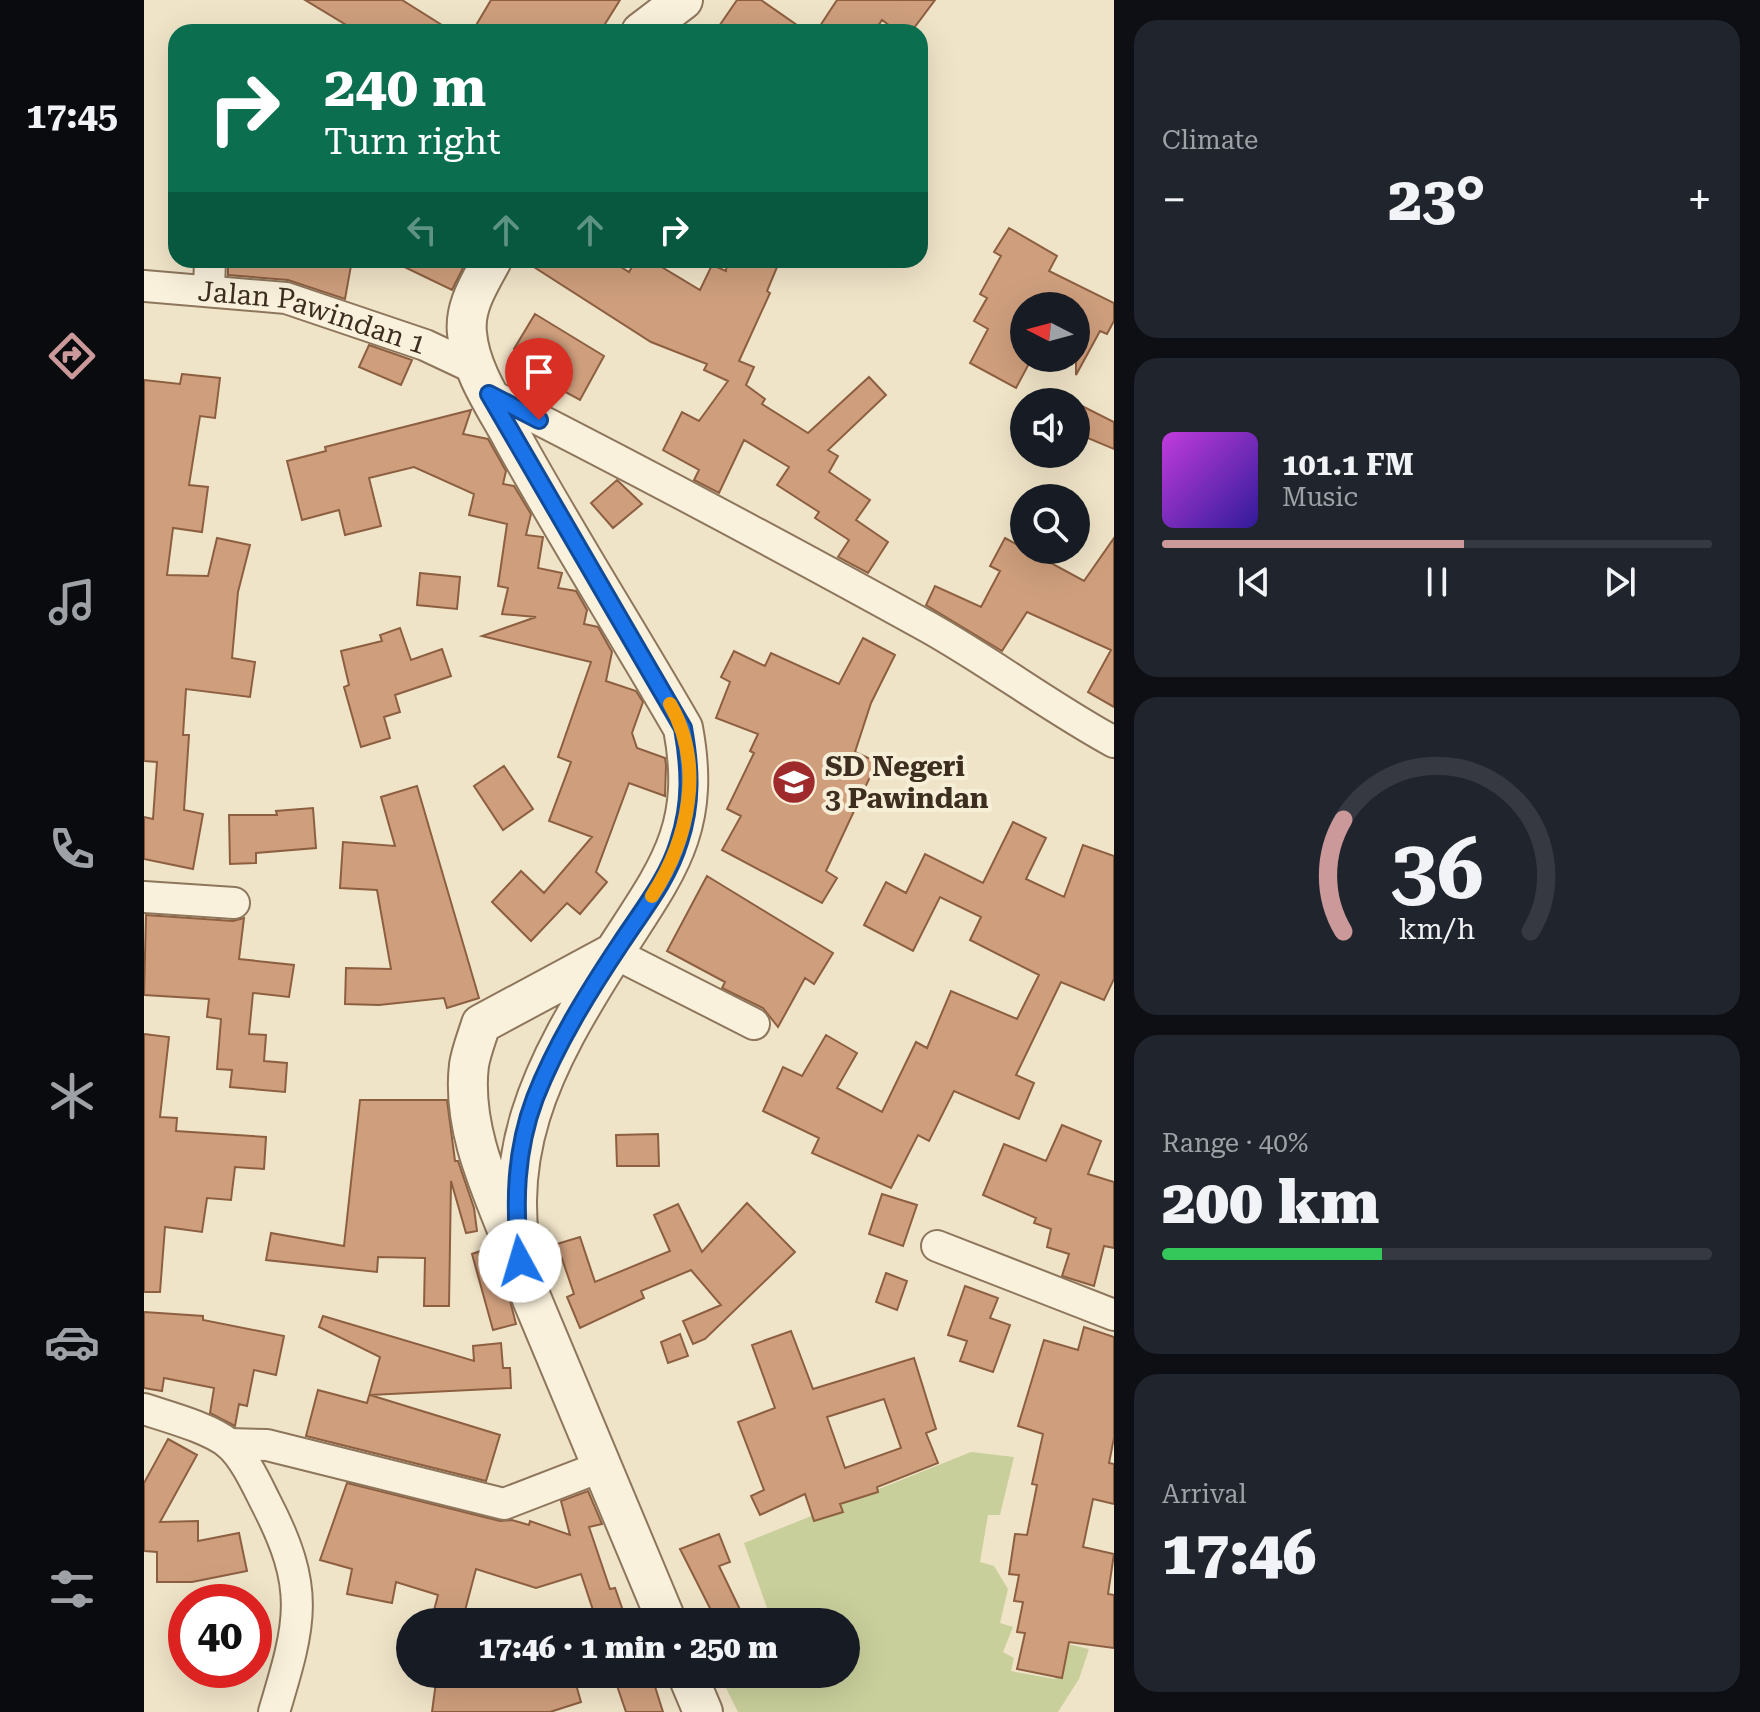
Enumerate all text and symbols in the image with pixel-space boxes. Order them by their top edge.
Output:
text: 240 m [324,54,486,120]
icon: right [192,56,296,160]
text: 17:45 [26,95,118,137]
text: Turn right [324,121,501,163]
text: Climate [1162,125,1258,155]
text: 23° [1388,164,1486,235]
text: − [1162,174,1187,226]
text: + [1687,174,1712,226]
icon: left [400,208,444,252]
icon: ahead [484,208,528,252]
icon: ahead [568,208,612,252]
icon: right [652,208,696,252]
street label: Jalan Pawindan 1 [197,274,431,361]
north arrow [1010,292,1090,372]
map controls [1010,292,1090,564]
icon: directions [44,328,100,384]
pin [505,338,573,420]
icon: arrive [517,350,561,394]
button: sound [1010,388,1090,468]
text: 101.1 FM [1282,447,1414,482]
text: Music [1282,482,1358,512]
button: search [1010,484,1090,564]
icon: previous [1232,560,1276,604]
icon: pause [1415,560,1459,604]
icon: next [1598,560,1642,604]
icon: music [44,574,100,630]
place label: SD Negeri 3 Pawindan [825,750,989,815]
school or university icon: SD Negeri 3 Pawindan [770,758,818,806]
icon: phone [44,821,100,877]
text: 36 [1390,821,1484,918]
text: km/h [1399,912,1475,946]
icon: climate [44,1068,100,1124]
text: Range · 40% [1162,1128,1308,1158]
text: 200 km [1162,1167,1379,1238]
position arrow [478,1219,562,1303]
icon: car [44,1314,100,1370]
text: Arrival [1162,1479,1247,1509]
text: 17:46 [1162,1518,1316,1589]
icon: filters [44,1561,100,1617]
speed limit sign: 40 [168,1584,272,1688]
text: 17:46 · 1 min · 250 m [478,1630,778,1665]

